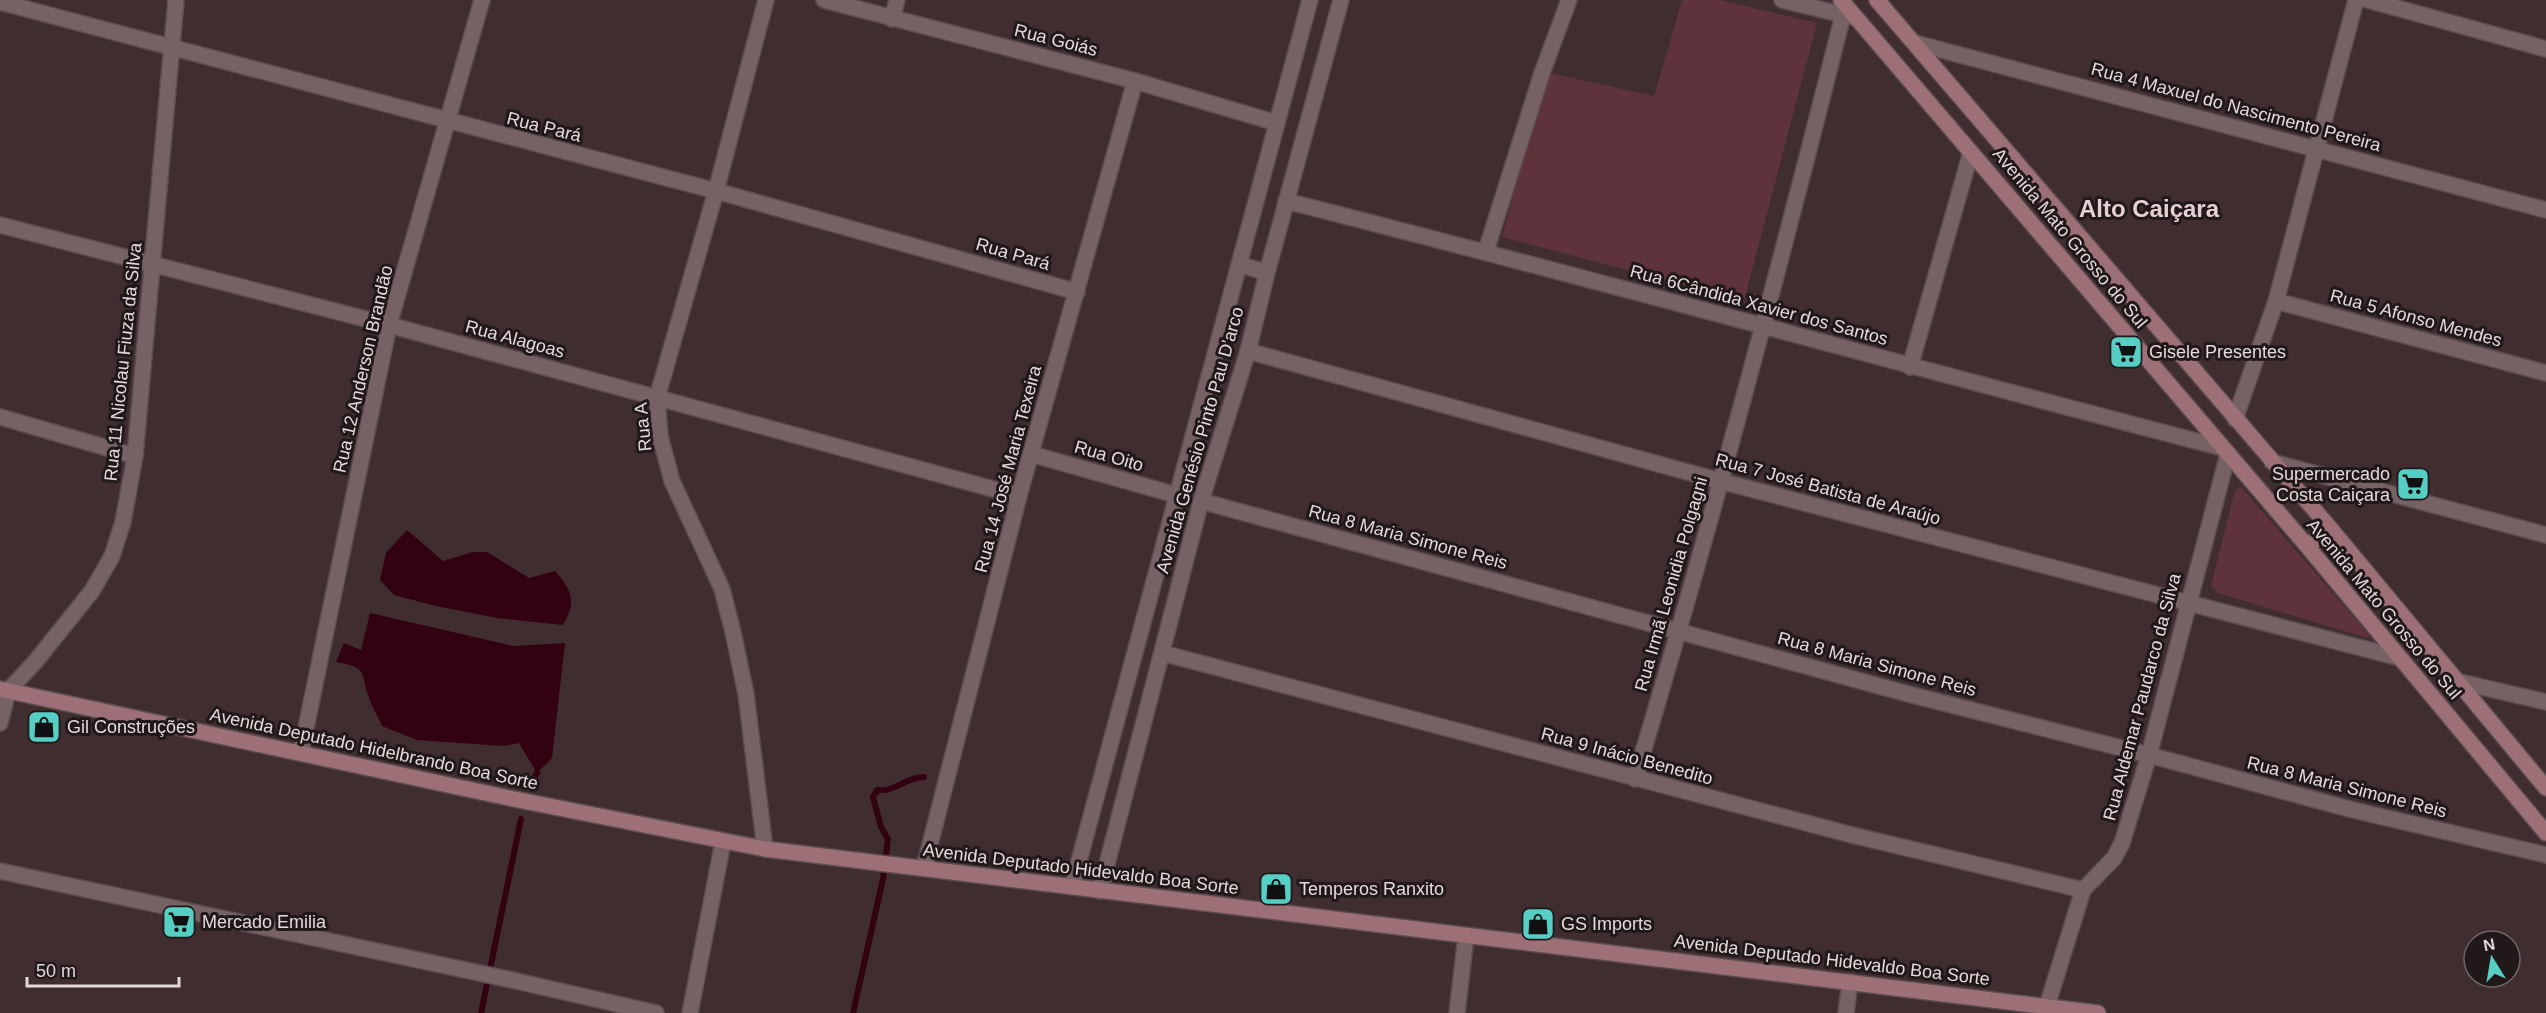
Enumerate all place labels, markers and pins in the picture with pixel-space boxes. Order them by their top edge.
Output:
supermarket icon: Gisele Presentes [2108,334,2144,370]
place label: Gisele Presentes [2149,342,2286,362]
place label: Supermercado Costa Caiçara [2272,464,2391,505]
supermarket icon: Supermercado Costa Caiçara [2395,466,2431,502]
shop icon: Gil Construções [26,709,62,745]
place label: Gil Construções [67,717,195,737]
shop icon: Temperos Ranxito [1258,871,1294,907]
place label: Temperos Ranxito [1299,879,1444,899]
supermarket icon: Mercado Emilia [161,904,197,940]
shop icon: GS Imports [1520,906,1556,942]
place label: Mercado Emilia [202,912,327,932]
place label: GS Imports [1561,914,1652,934]

